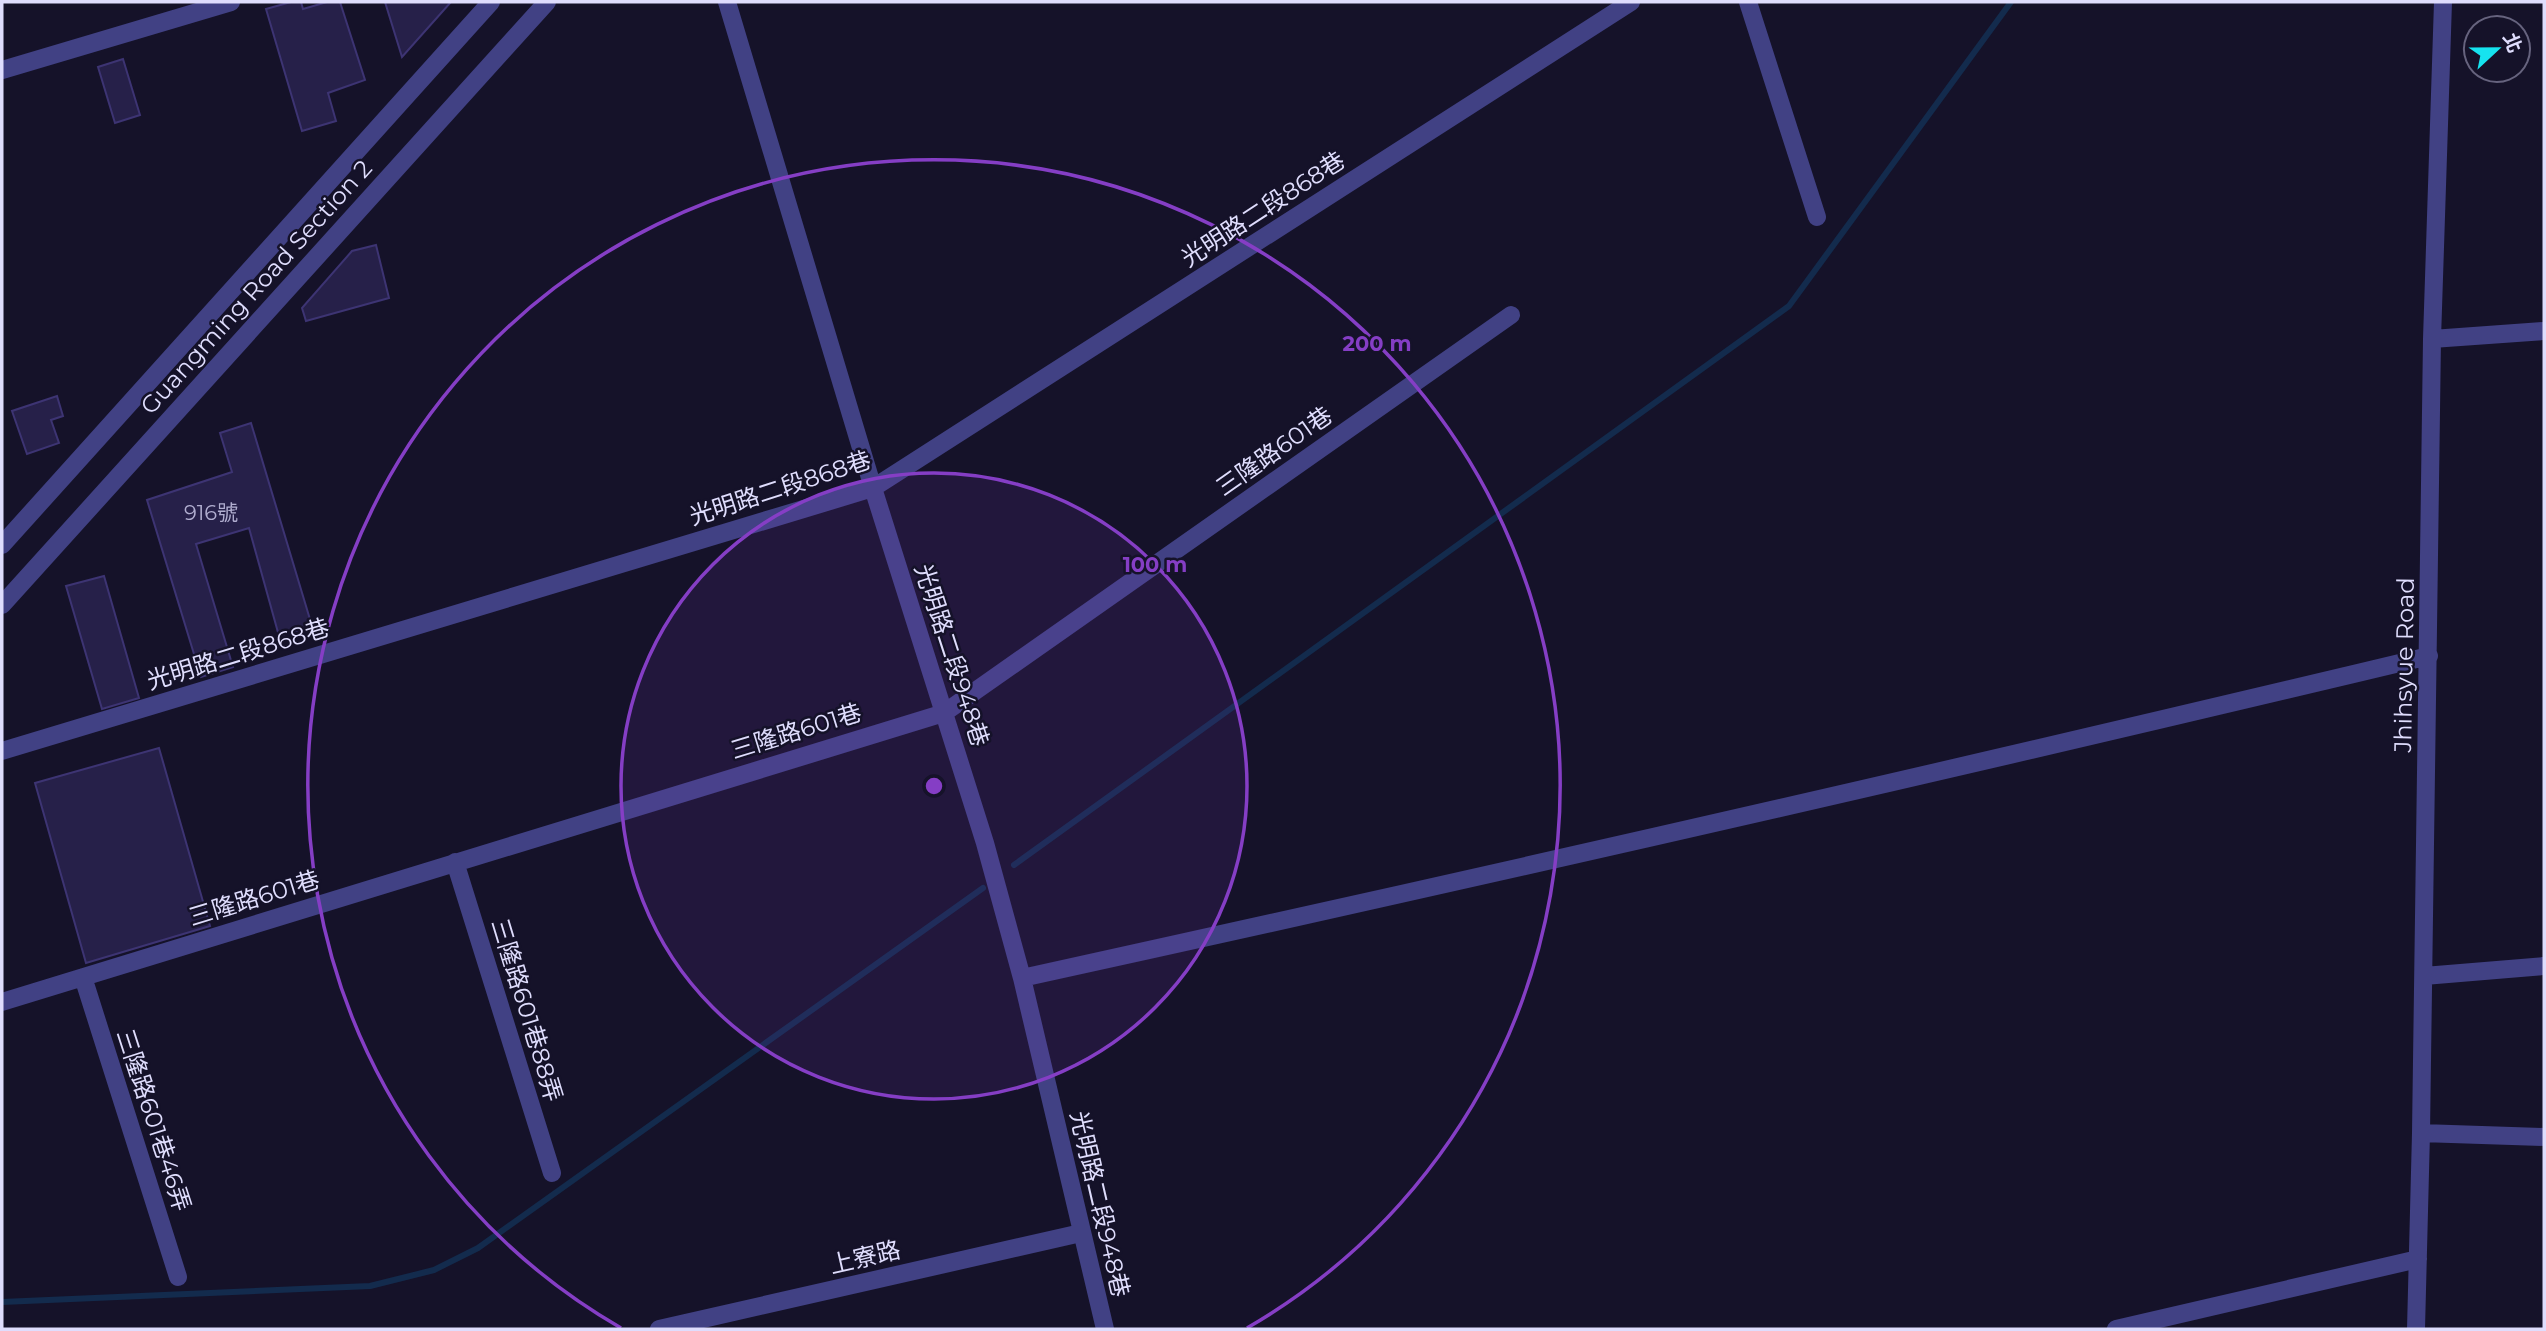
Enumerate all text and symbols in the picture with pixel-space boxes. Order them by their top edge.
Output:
north arrow [2462,14,2532,84]
text: 北 [2498,30,2527,56]
street label: 光明路二段868巷 [1176,145,1350,273]
street label: Guangming Road Section 2 [134,154,378,420]
text: 200 m [1343,331,1411,356]
street label: 三隆路601巷 [1210,400,1338,502]
street label: 光明路二段868巷 [686,445,874,531]
house number: 916號 [184,500,238,525]
text: 100 m [1123,552,1187,577]
street label: 光明路二段948巷 [909,560,995,750]
street label: Jhihsyue Road [2388,577,2420,754]
street label: 光明路二段868巷 [143,612,333,696]
street label: 三隆路601巷 [727,697,865,765]
centre of rings [922,774,946,798]
street label: 三隆路601巷 [185,864,323,932]
street label: 三隆路601巷88弄 [485,915,569,1105]
street label: 三隆路601巷46弄 [111,1025,197,1215]
street label: 光明路二段948巷 [1064,1108,1136,1300]
street label: 上寮路 [827,1235,903,1279]

